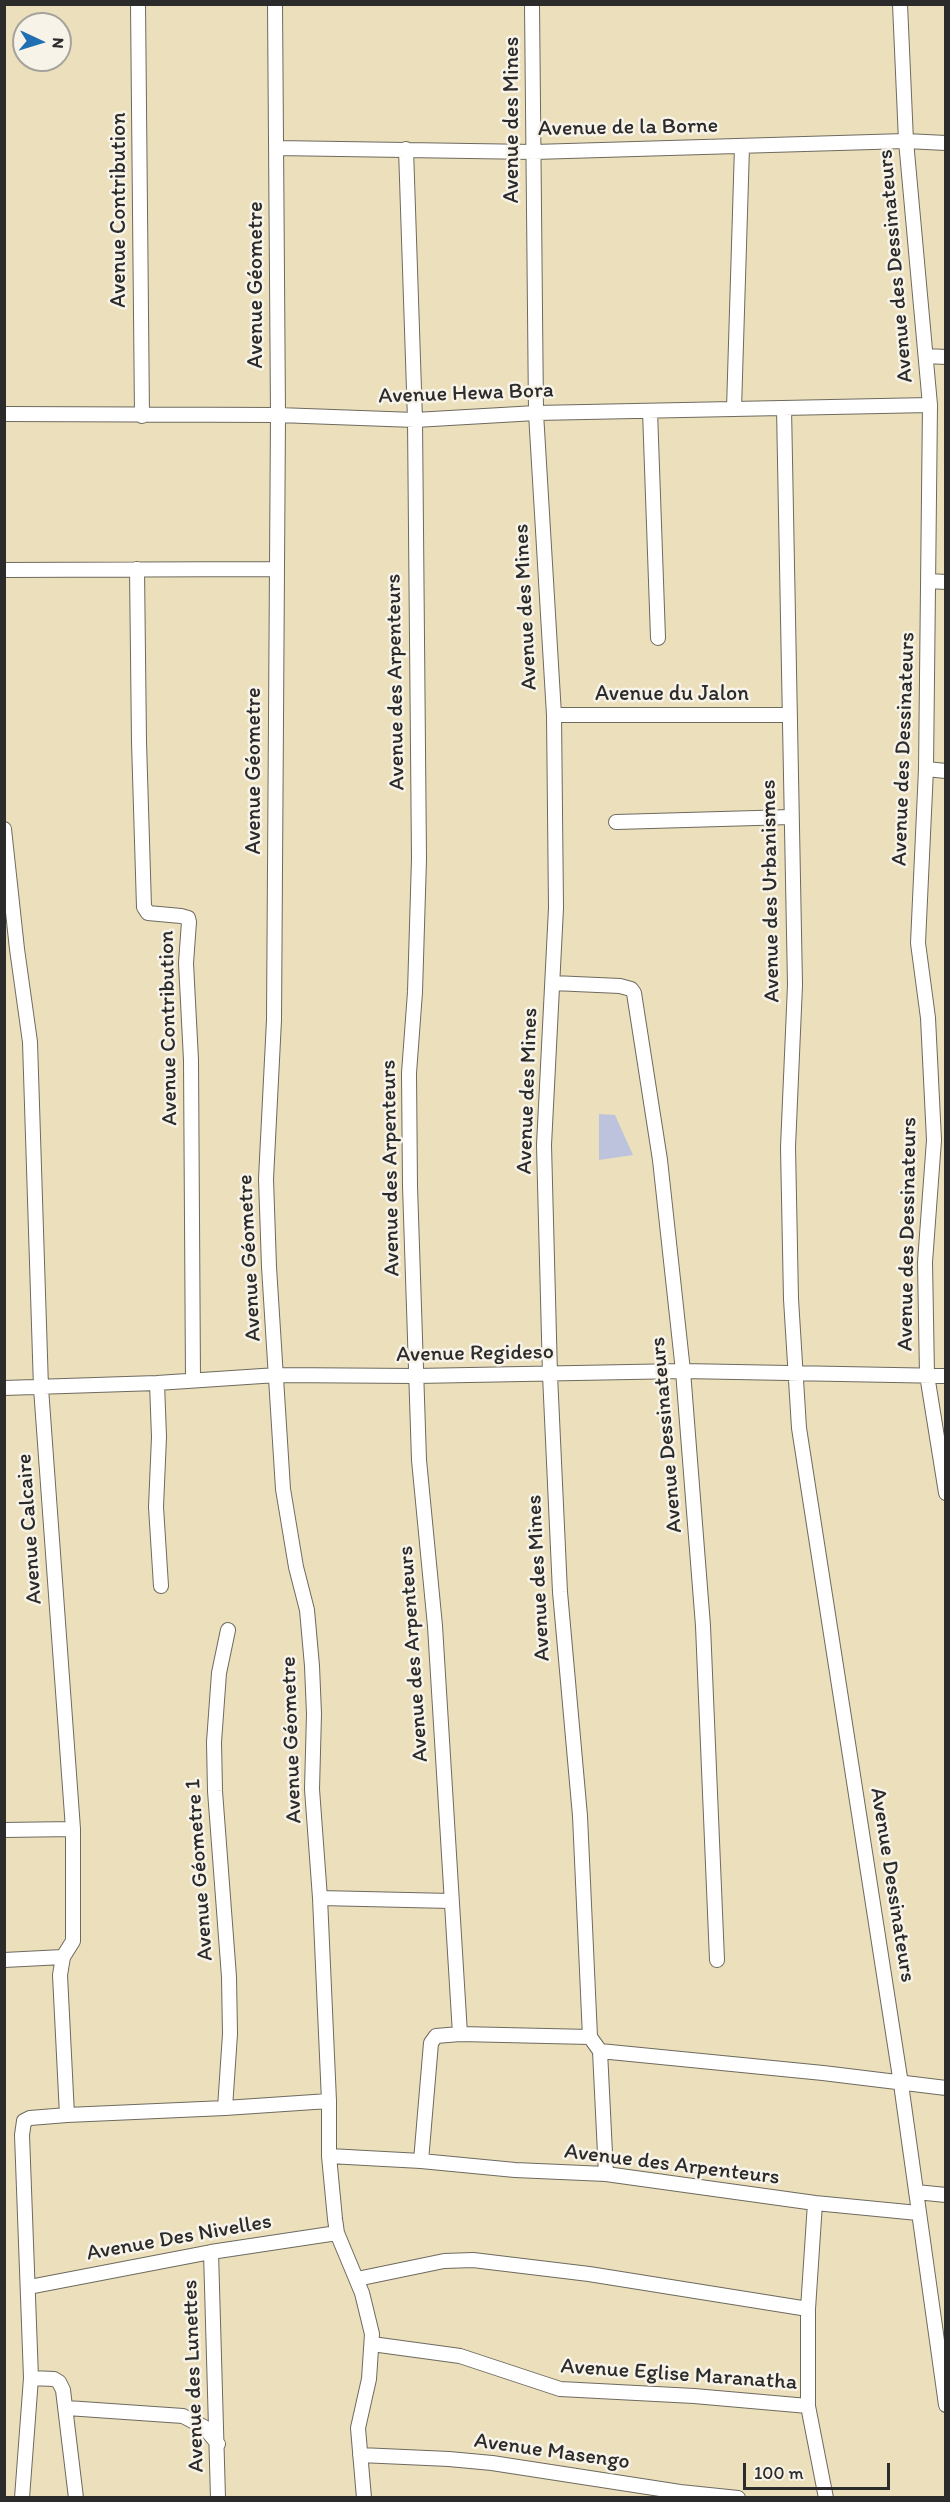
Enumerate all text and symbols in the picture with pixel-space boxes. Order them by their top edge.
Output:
north arrow [12,12,72,72]
text: N [49,37,68,49]
street label: Avenue des Mines [499,37,525,203]
street label: Avenue Contribution [106,112,132,308]
street label: Avenue de la Borne [538,113,718,143]
street label: Avenue des Dessinateurs [873,148,919,384]
street label: Avenue Géometre [243,201,269,369]
street label: Avenue Hewa Bora [378,378,554,410]
street label: Avenue des Mines [508,523,544,691]
street label: Avenue des Arpenteurs [381,573,411,791]
street label: Avenue des Dessinateurs [887,632,921,866]
street label: Avenue du Jalon [595,681,749,707]
street label: Avenue Géometre [241,687,267,855]
street label: Avenue des Urbanismes [756,779,786,1003]
street label: Avenue Contribution [154,930,184,1126]
street label: Avenue des Mines [512,1007,544,1175]
street label: Avenue des Arpenteurs [376,1059,406,1277]
street label: Avenue des Dessinateurs [893,1117,923,1351]
street label: Avenue Géometre [232,1174,268,1342]
street label: Avenue Dessinateurs [645,1336,689,1534]
street label: Avenue Regideso [396,1339,554,1369]
street label: Avenue Calcaire [12,1453,48,1605]
street label: Avenue des Mines [521,1494,557,1662]
street label: Avenue des Arpenteurs [393,1545,435,1763]
street label: Avenue Géometre [276,1656,308,1824]
street label: Avenue Géometre 1 [180,1778,220,1962]
street label: Avenue Dessinateurs [864,1786,920,1984]
street label: Avenue des Arpenteurs [563,2139,781,2191]
street label: Avenue Des Nivelles [84,2209,274,2267]
street label: Avenue des Lunettes [177,2279,211,2473]
street label: Avenue Eglise Maranatha [560,2354,798,2396]
street label: Avenue Masengo [472,2428,632,2476]
scale bar [746,2451,893,2489]
text: 100 m [754,2462,804,2484]

